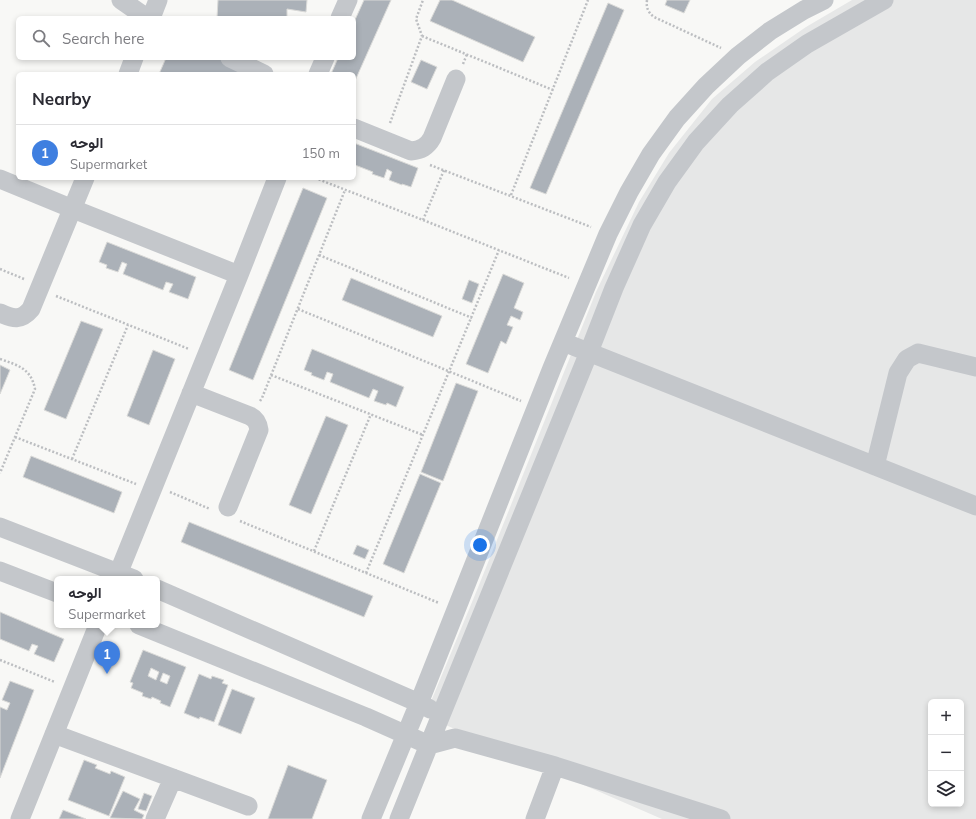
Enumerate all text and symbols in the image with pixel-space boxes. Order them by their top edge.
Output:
search box [16,16,356,60]
icon: search [30,27,52,49]
text: Search here [62,29,144,48]
text: Nearby [32,88,91,109]
text: الوحه [70,133,103,152]
text: 1 [41,145,49,161]
text: 150 m [302,145,340,161]
text: Supermarket [70,156,147,172]
your location [470,535,490,555]
popup [54,576,160,628]
text: الوحه [68,583,102,602]
text: Supermarket [68,606,146,622]
pin: 1 [94,641,120,674]
map controls [928,699,964,807]
button: + [928,699,964,735]
button: − [928,735,964,771]
button: layers [928,771,964,807]

